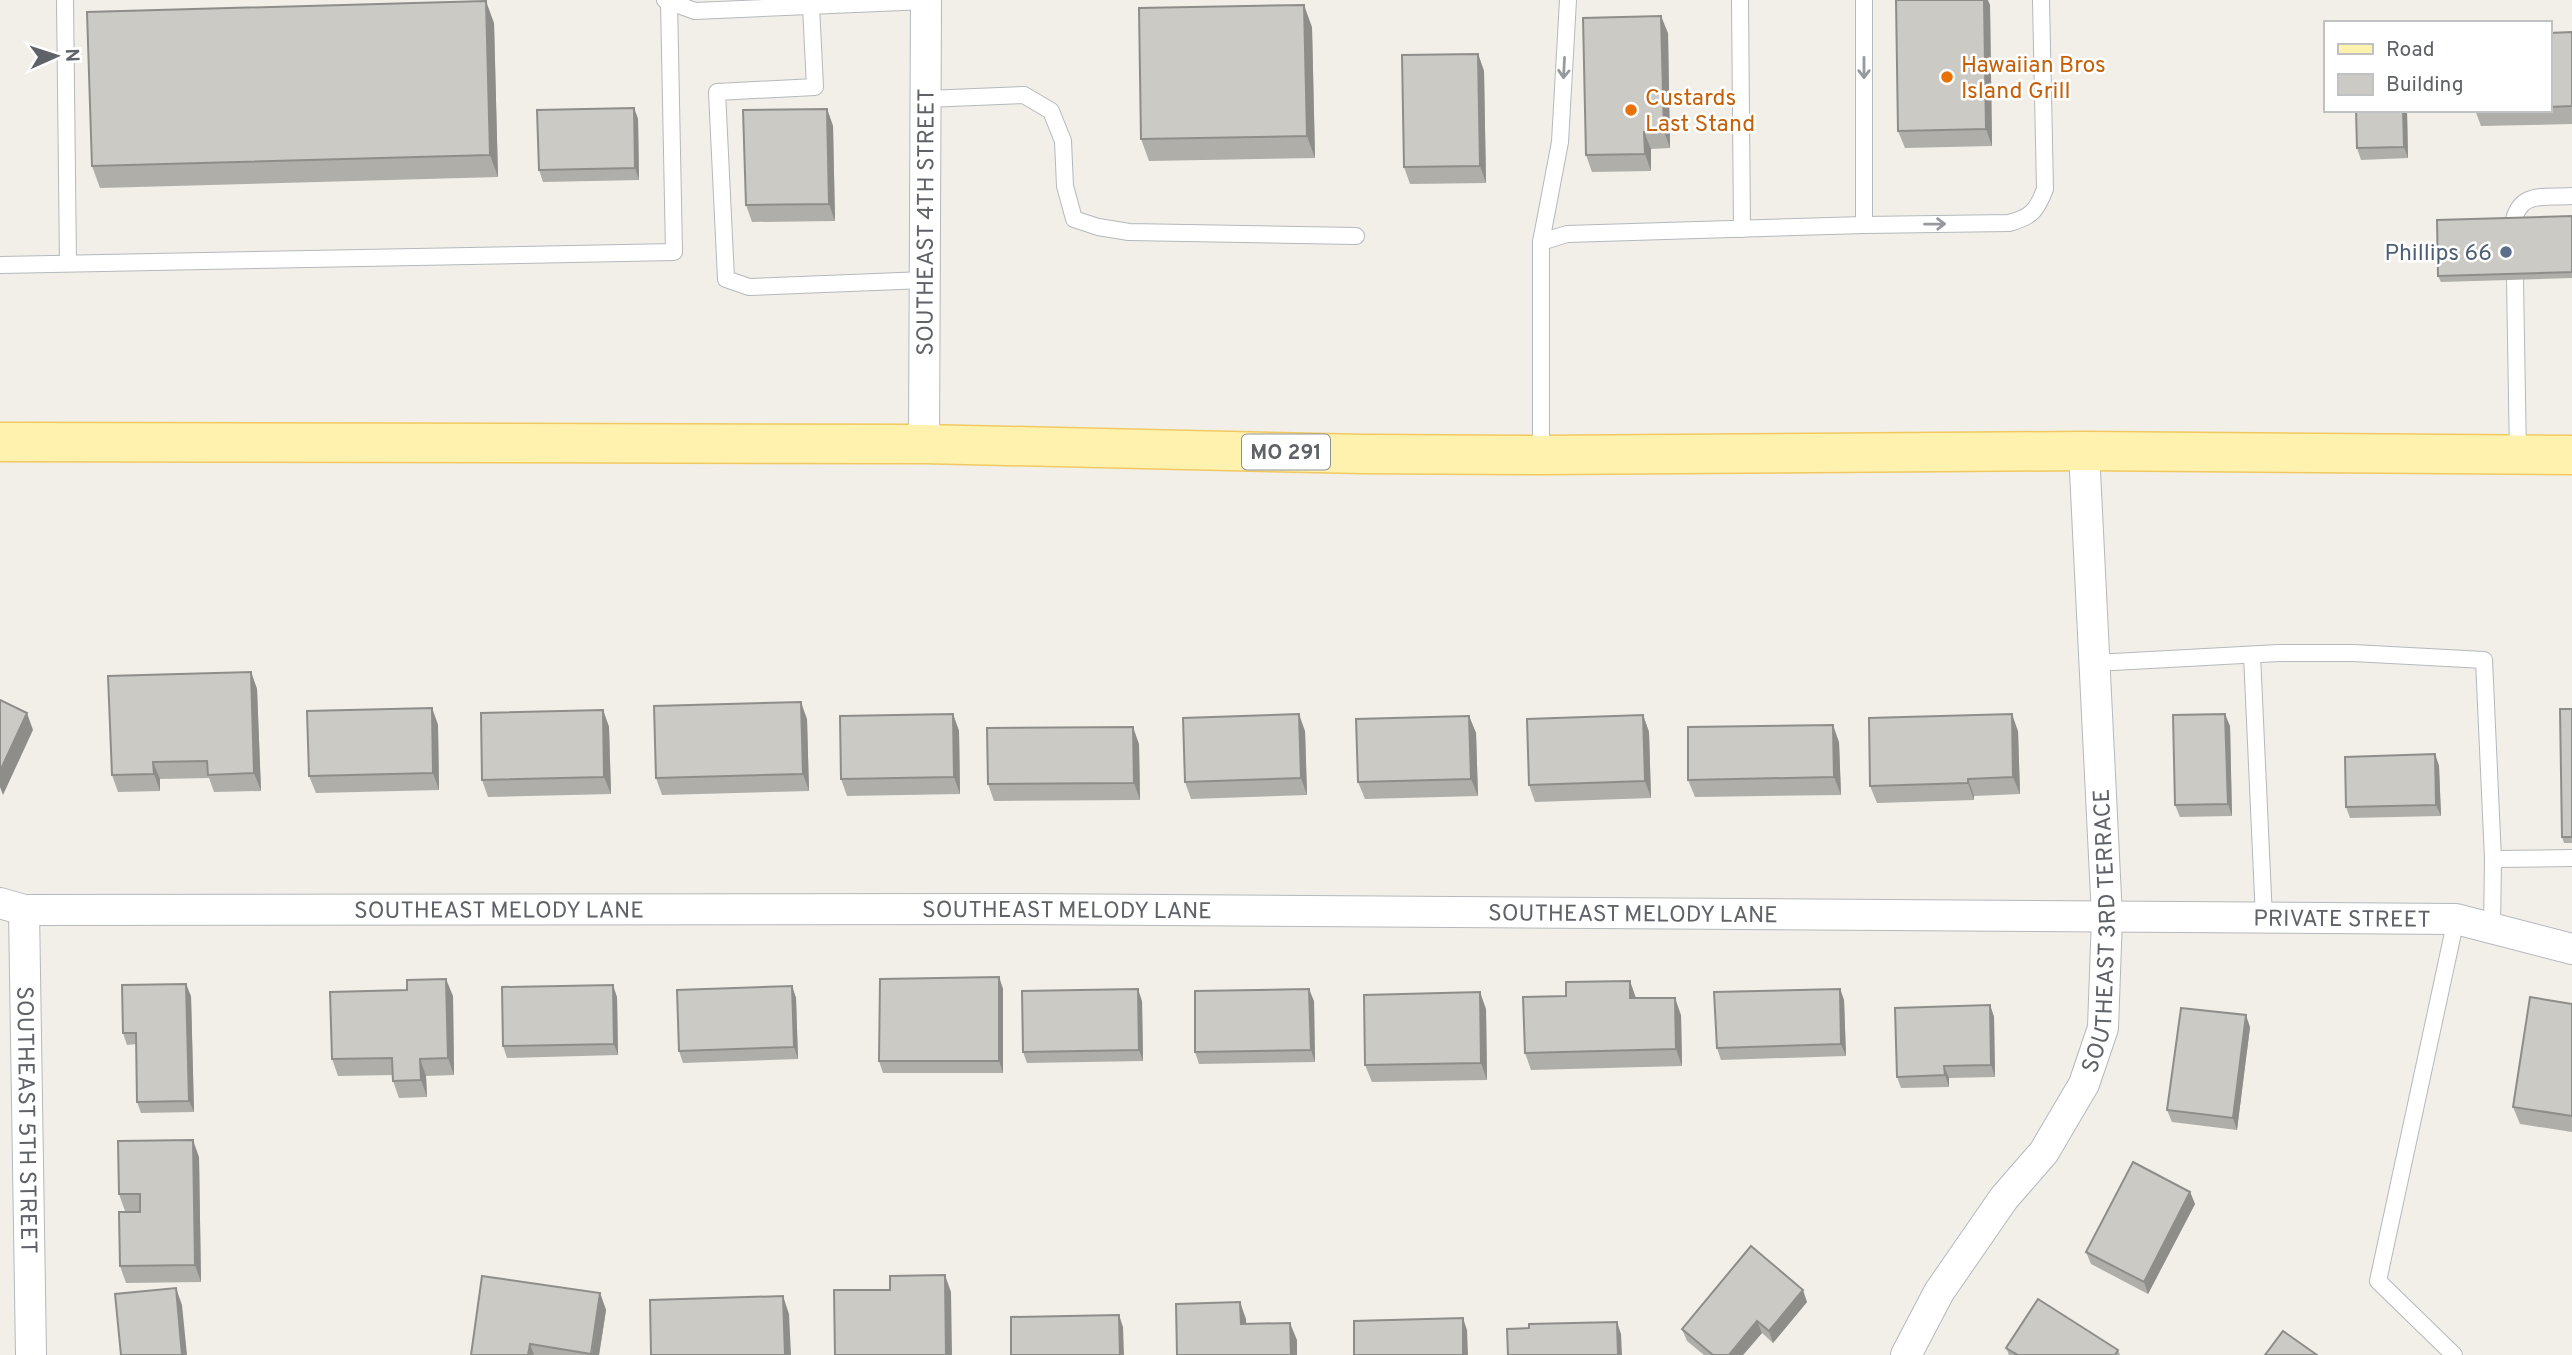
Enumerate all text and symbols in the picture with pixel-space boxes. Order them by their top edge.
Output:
north arrow [21,21,91,91]
legend [2324,21,2551,112]
text: Road [2386,37,2435,64]
text: N [59,48,83,63]
place label: Hawaiian Bros Island Grill [1961,52,2106,107]
one-way arrow [1557,56,1570,79]
one-way arrow [1857,56,1871,79]
marker: Hawaiian Bros Island Grill [1939,69,1955,85]
text: Building [2386,72,2464,99]
place label: Custards Last Stand [1645,85,1755,140]
street label: SOUTHEAST 4TH STREET [912,88,943,356]
marker: Custards Last Stand [1623,102,1639,118]
one-way arrow [1923,217,1946,231]
place label: Phillips 66 [2384,240,2492,269]
marker: Phillips 66 [2498,244,2514,260]
road number: MO 291 [1242,434,1330,470]
street label: SOUTHEAST 3RD TERRACE [2077,788,2124,1077]
street label: SOUTHEAST MELODY LANE [354,897,644,927]
street label: SOUTHEAST MELODY LANE [922,897,1212,927]
street label: SOUTHEAST MELODY LANE [1488,900,1778,931]
street label: PRIVATE STREET [2253,906,2431,936]
street label: SOUTHEAST 5TH STREET [8,986,41,1254]

